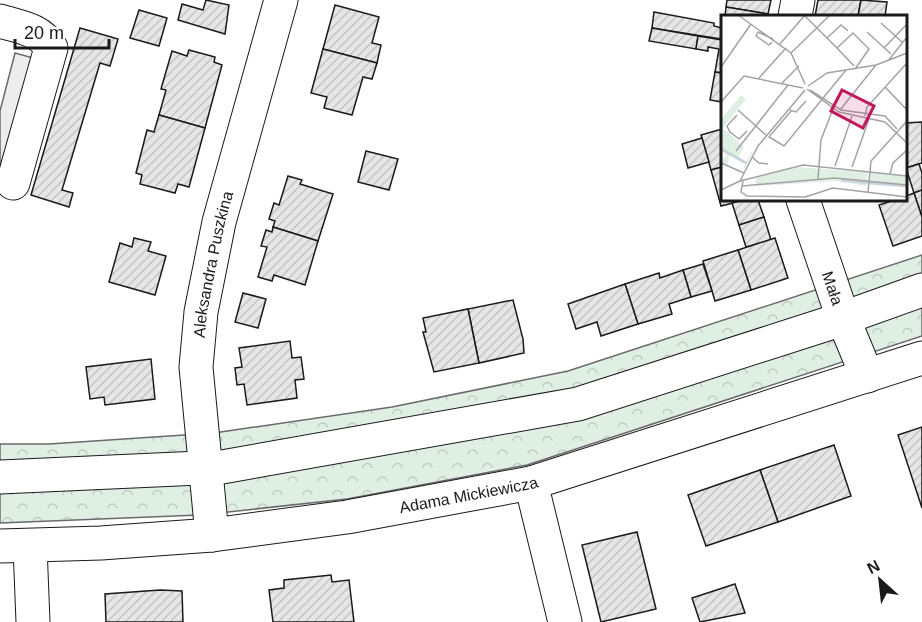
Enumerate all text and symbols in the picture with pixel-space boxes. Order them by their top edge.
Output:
scale bar [15,12,110,50]
inset map [721,15,907,201]
text: 20 m [24,23,64,43]
street label: Aleksandra Puszkina [190,189,236,338]
street label: Mała [819,269,847,307]
street label: Adama Mickiewicza [398,473,540,516]
north arrow [850,550,910,610]
text: N [864,557,882,577]

